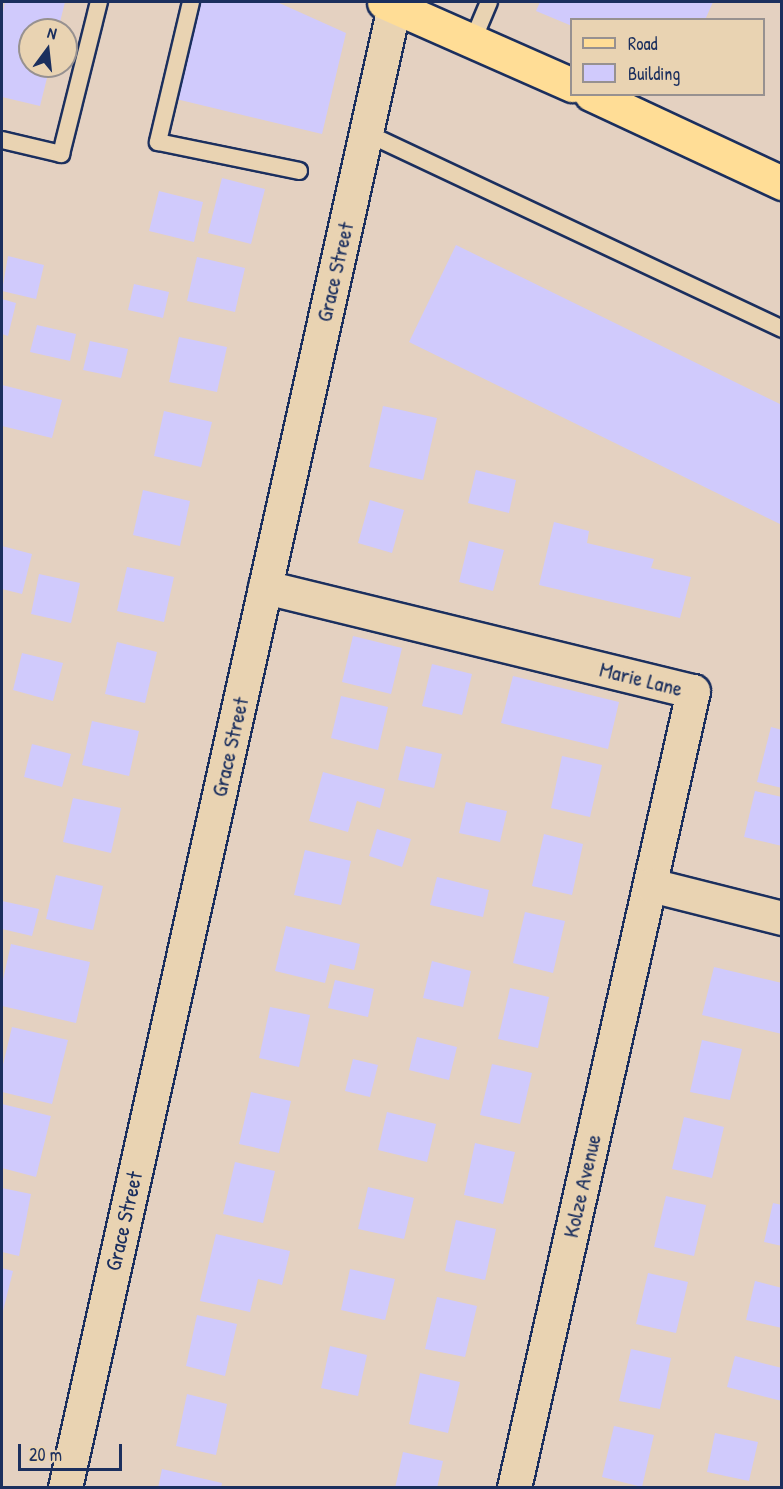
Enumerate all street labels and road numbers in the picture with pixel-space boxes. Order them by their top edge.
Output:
street label: Grace Street [311,220,359,324]
street label: Marie Lane [597,656,685,702]
street label: Grace Street [206,695,254,799]
street label: Kolze Avenue [557,1132,607,1240]
street label: Grace Street [100,1169,148,1273]

